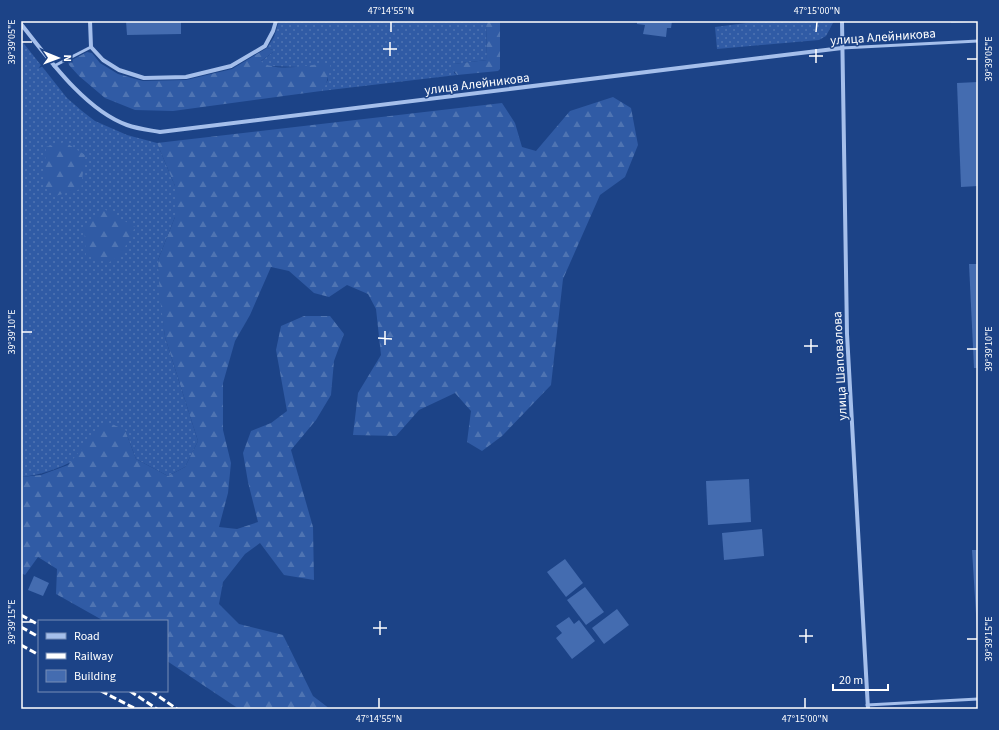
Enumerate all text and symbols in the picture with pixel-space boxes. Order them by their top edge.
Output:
text: 47°14'55"N [368,4,414,18]
text: 47°15'00"N [794,4,840,18]
text: 39°39'05"E [5,19,19,65]
street label: улица Алейникова [830,24,936,50]
text: 39°39'05"E [982,36,996,82]
north arrow [38,38,78,78]
text: N [60,54,75,62]
street label: улица Алейникова [424,69,531,99]
text: 39°39'10"E [5,309,19,355]
street label: улица Шаповалова [828,311,852,421]
text: 39°39'10"E [982,326,996,372]
text: 39°39'15"E [5,599,19,645]
text: 39°39'15"E [982,616,996,662]
legend [38,620,168,692]
text: Road [74,628,100,645]
text: Railway [74,648,113,665]
scale bar [833,666,888,692]
text: Building [74,668,116,685]
text: 20 m [839,672,863,689]
text: 47°14'55"N [356,712,402,726]
text: 47°15'00"N [782,712,828,726]

